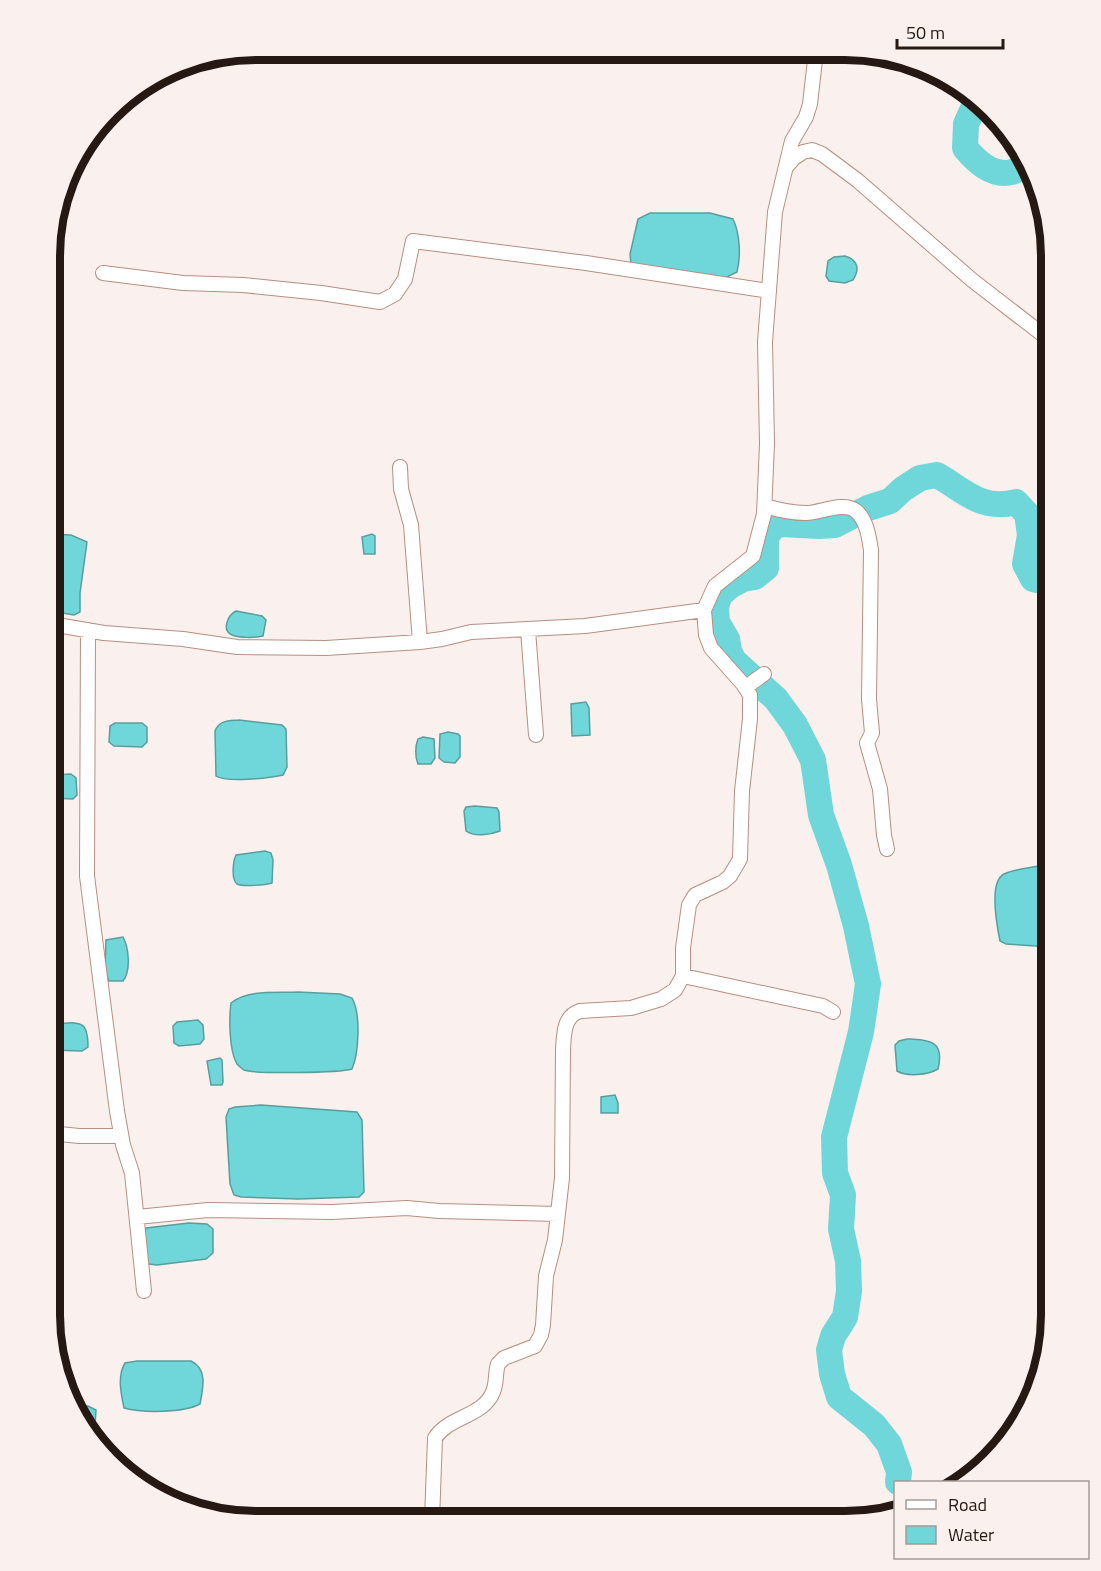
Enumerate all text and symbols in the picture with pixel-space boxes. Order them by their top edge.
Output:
scale bar [897,12,1004,50]
text: 50 m [906,19,945,46]
legend [894,1481,1089,1559]
text: Road [948,1491,987,1518]
text: Water [948,1521,994,1548]

